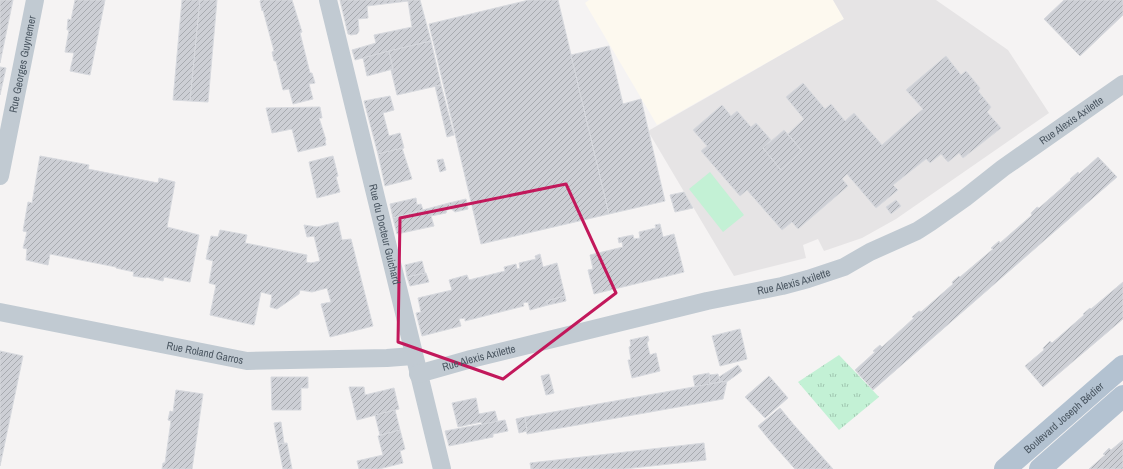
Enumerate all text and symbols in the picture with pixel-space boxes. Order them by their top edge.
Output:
street label: Rue Georges Guynemer [6,15,39,114]
street label: Rue Alexis Axilette [1036,93,1106,148]
street label: Rue du Docteur Guichard [366,182,404,286]
street label: Rue Alexis Axilette [756,265,832,298]
street label: Rue Roland Garros [165,338,245,367]
street label: Rue Alexis Axilette [440,341,517,374]
street label: Boulevard Joseph Bédier [1021,379,1107,456]

